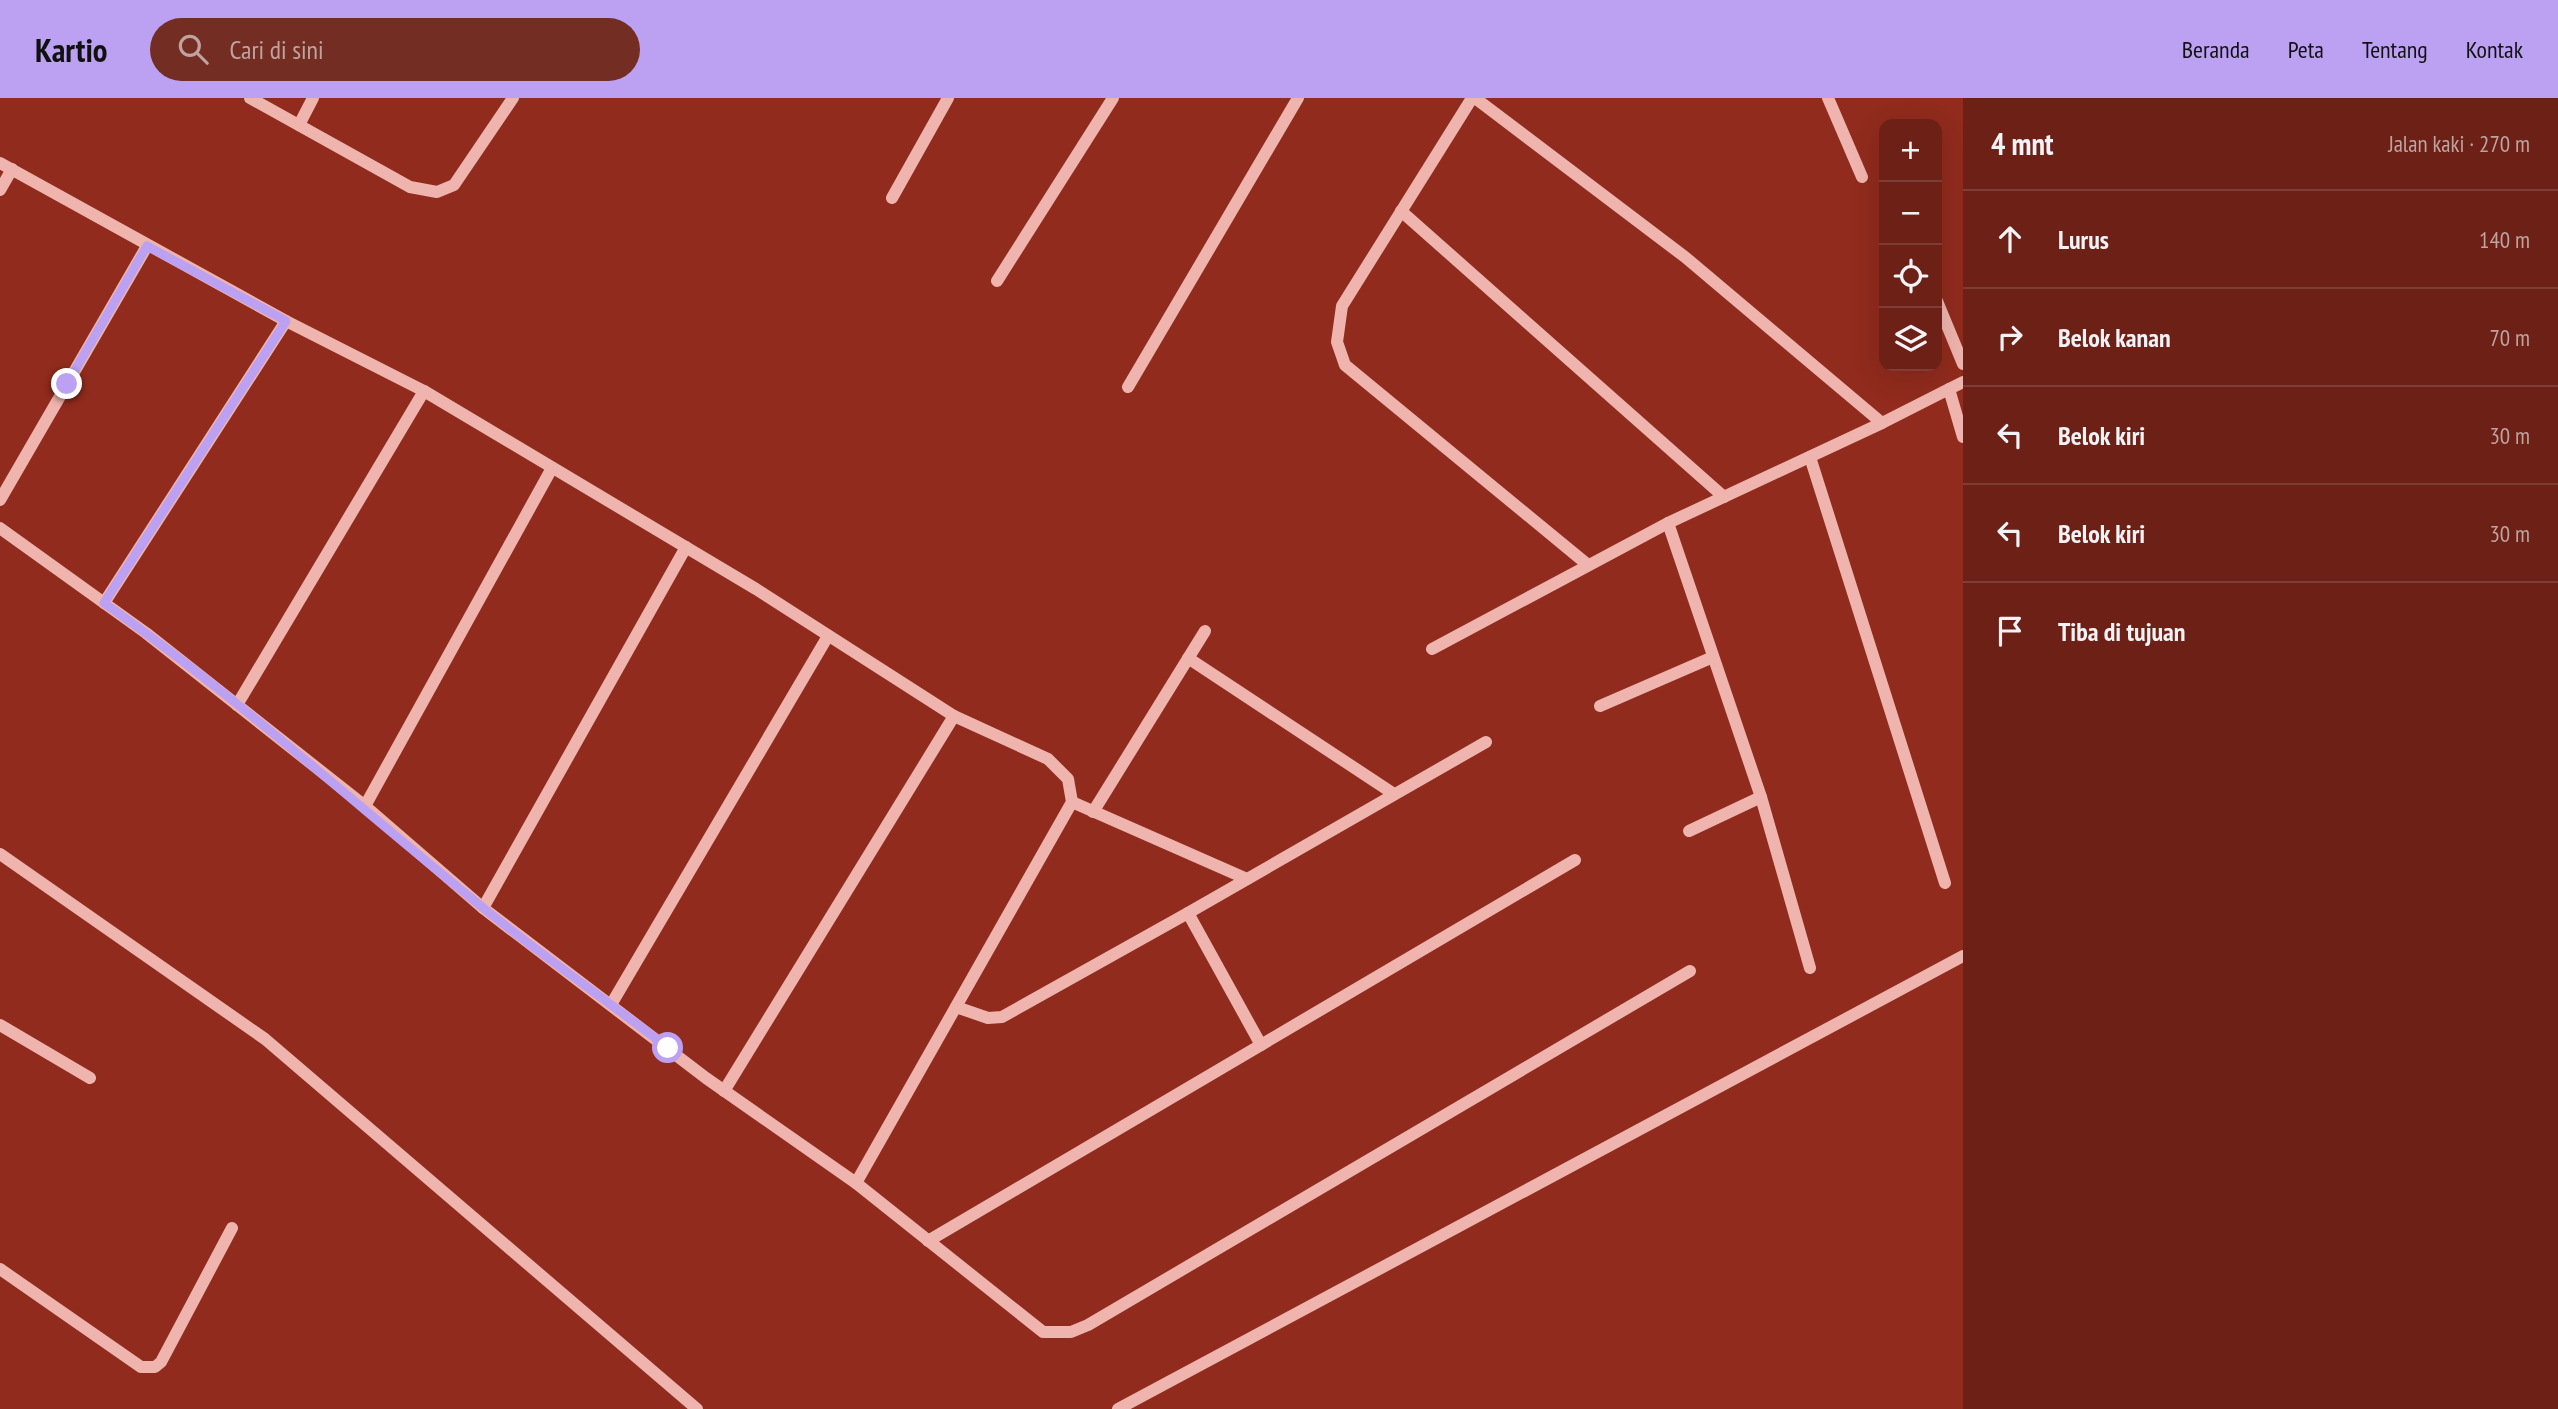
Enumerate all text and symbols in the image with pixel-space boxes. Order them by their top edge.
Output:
search box [150,18,640,81]
text: Kartio [35,28,108,71]
icon: search [174,30,212,68]
text: Cari di sini [230,33,324,66]
text: Beranda [2182,34,2250,65]
text: Peta [2288,34,2324,65]
text: Tentang [2362,34,2428,65]
text: Kontak [2466,34,2523,65]
map controls [1879,119,1942,371]
button: + [1879,119,1942,182]
text: 4 mnt [1991,124,2054,163]
text: Jalan kaki · 270 m [2388,129,2530,158]
button: − [1879,182,1942,245]
icon: ahead [1991,220,2029,258]
text: Lurus [2058,223,2109,256]
text: 140 m [2479,225,2530,254]
button: locate [1879,245,1942,308]
button: layers [1879,308,1942,371]
icon: right [1991,318,2029,356]
text: Belok kanan [2058,321,2171,354]
text: 70 m [2489,323,2530,352]
route end [51,368,82,399]
icon: left [1991,416,2029,454]
text: Belok kiri [2058,419,2145,452]
text: 30 m [2489,421,2530,450]
icon: left [1991,514,2029,552]
text: Belok kiri [2058,517,2145,550]
text: 30 m [2489,519,2530,548]
icon: arrive [1991,612,2029,650]
text: Tiba di tujuan [2058,615,2186,648]
route start [652,1032,683,1063]

